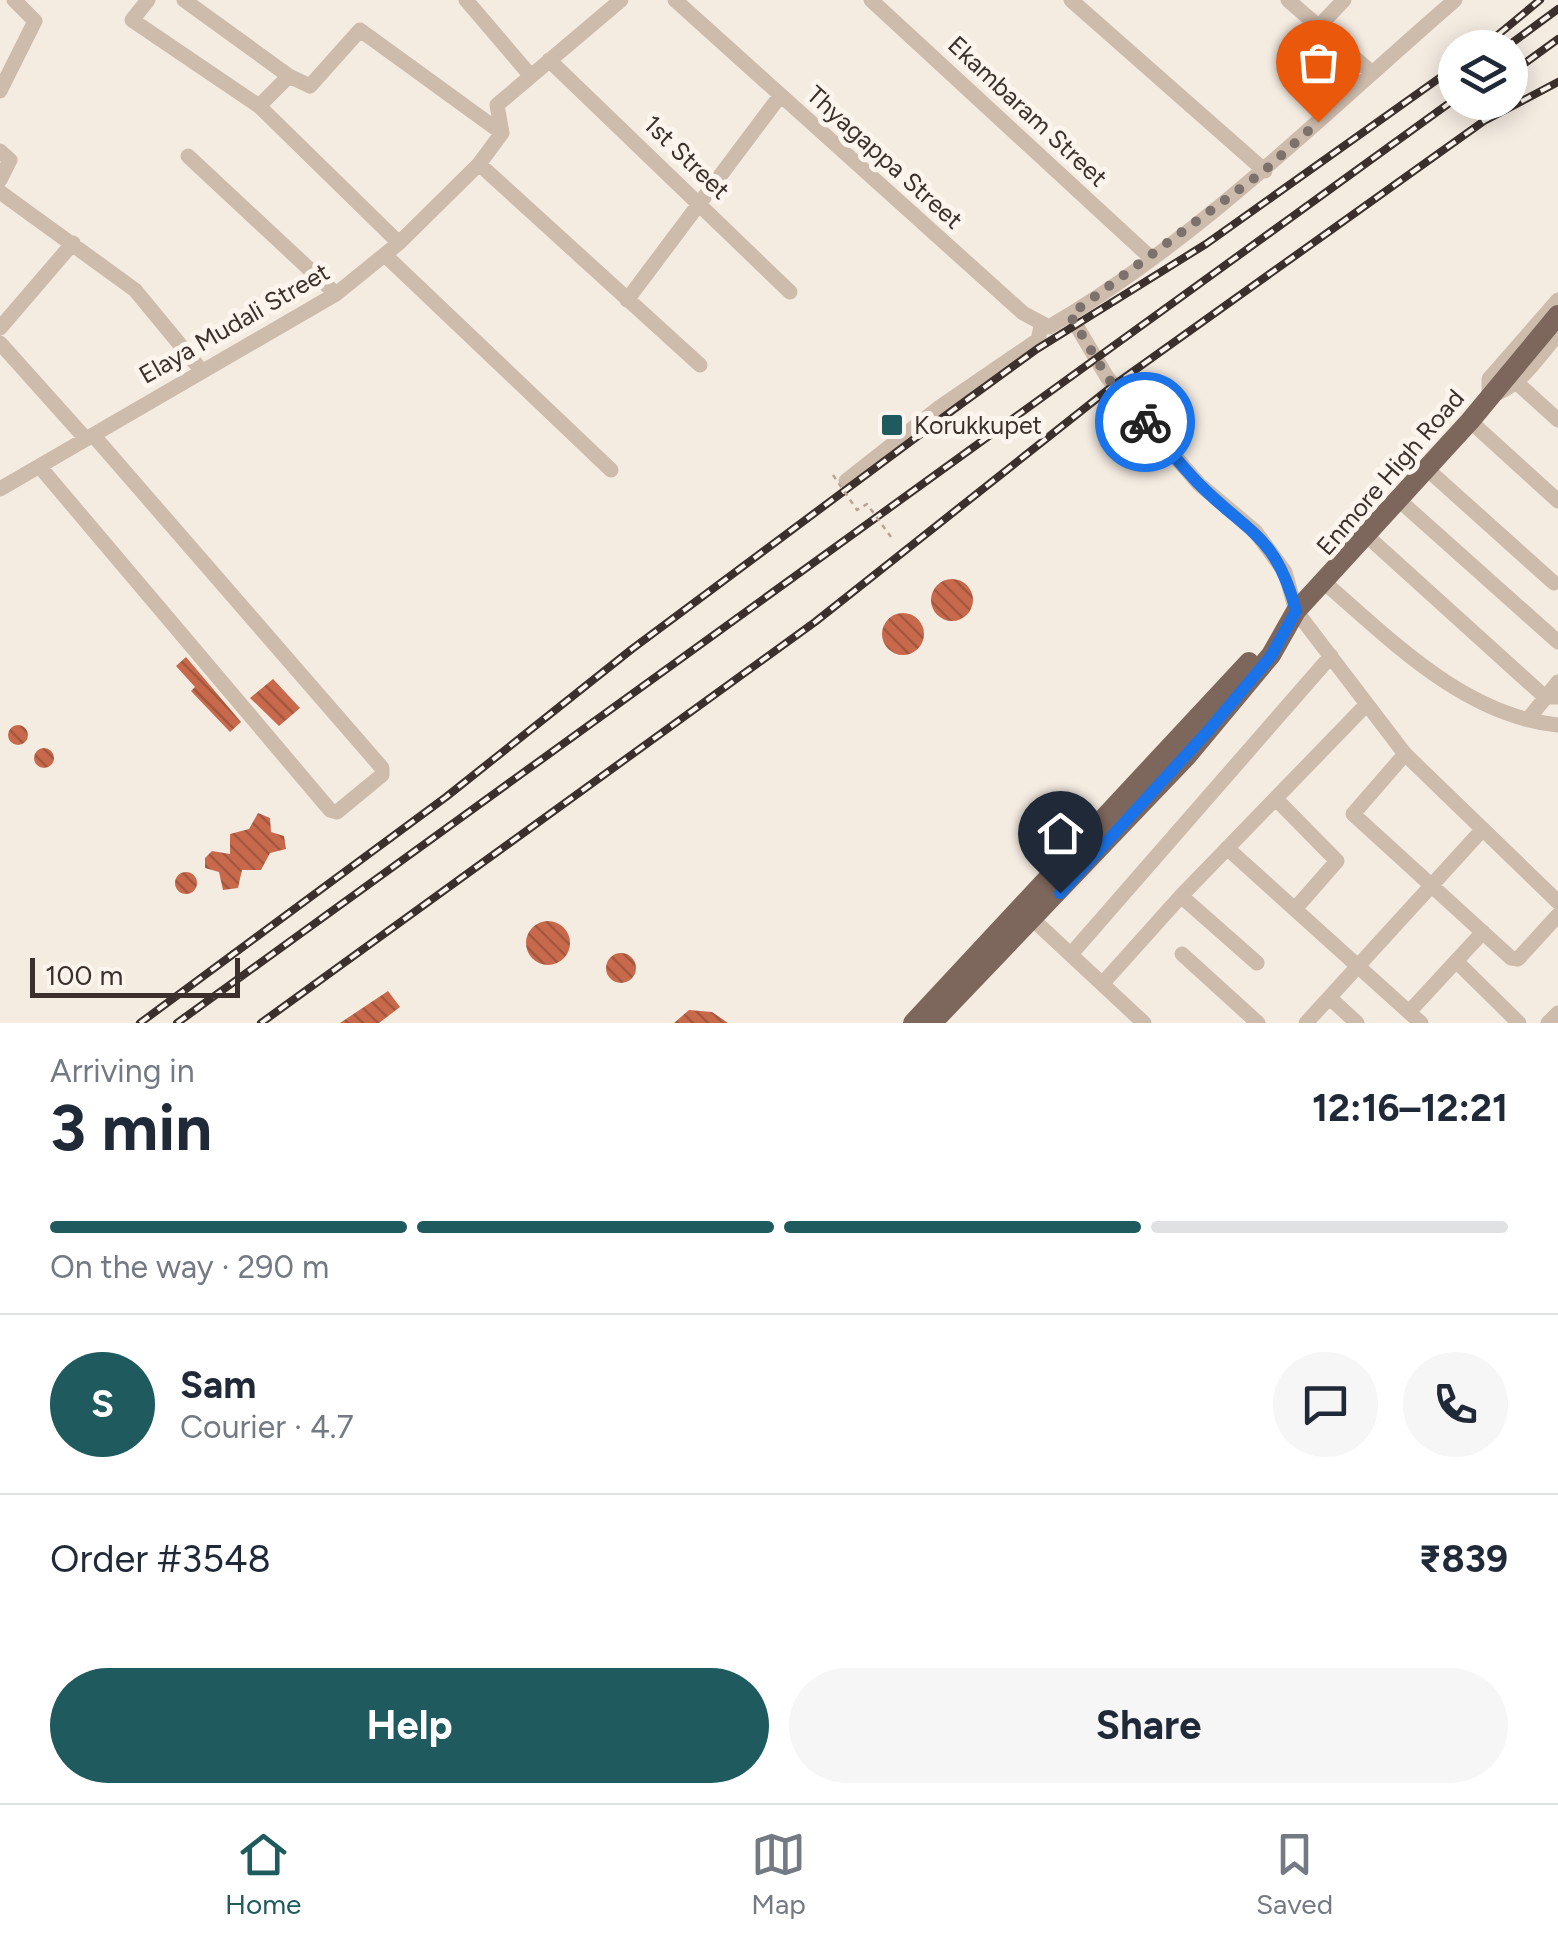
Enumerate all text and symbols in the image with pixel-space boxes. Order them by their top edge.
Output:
pin [1276,20,1361,123]
street label: Ekambaram Street [942,30,1114,192]
map controls [1438,30,1528,120]
button: layers [1438,30,1528,120]
icon: bag [1291,35,1346,90]
street label: Thyagappa Street [801,79,969,235]
street label: 1st Street [638,109,736,205]
street label: Elaya Mudali Street [134,256,334,390]
courier [1095,372,1195,472]
street label: Enmore High Road [1310,383,1470,561]
icon: bike [1118,395,1173,450]
place label: Korukkupet [914,410,1042,440]
marker: Korukkupet [879,412,905,438]
pin [1018,791,1103,894]
icon: home [1033,806,1088,861]
scale bar [30,953,240,998]
text: 100 m [45,958,123,992]
text: Arriving in [50,1052,195,1090]
text: 12:16–12:21 [1312,1085,1508,1131]
text: 3 min [50,1088,212,1166]
text: On the way · 290 m [50,1248,329,1286]
button: chat [1273,1352,1378,1457]
button: phone [1403,1352,1508,1457]
text: Sam [180,1362,256,1408]
text: S [91,1381,114,1427]
text: Courier · 4.7 [180,1408,354,1446]
text: Order #3548 [50,1536,271,1582]
text: ₹839 [1419,1536,1508,1582]
button: Help [50,1668,769,1783]
button: Share [789,1668,1508,1783]
tab: Home [225,1827,301,1921]
tab: Map [751,1827,806,1921]
tab: Saved [1256,1827,1333,1921]

